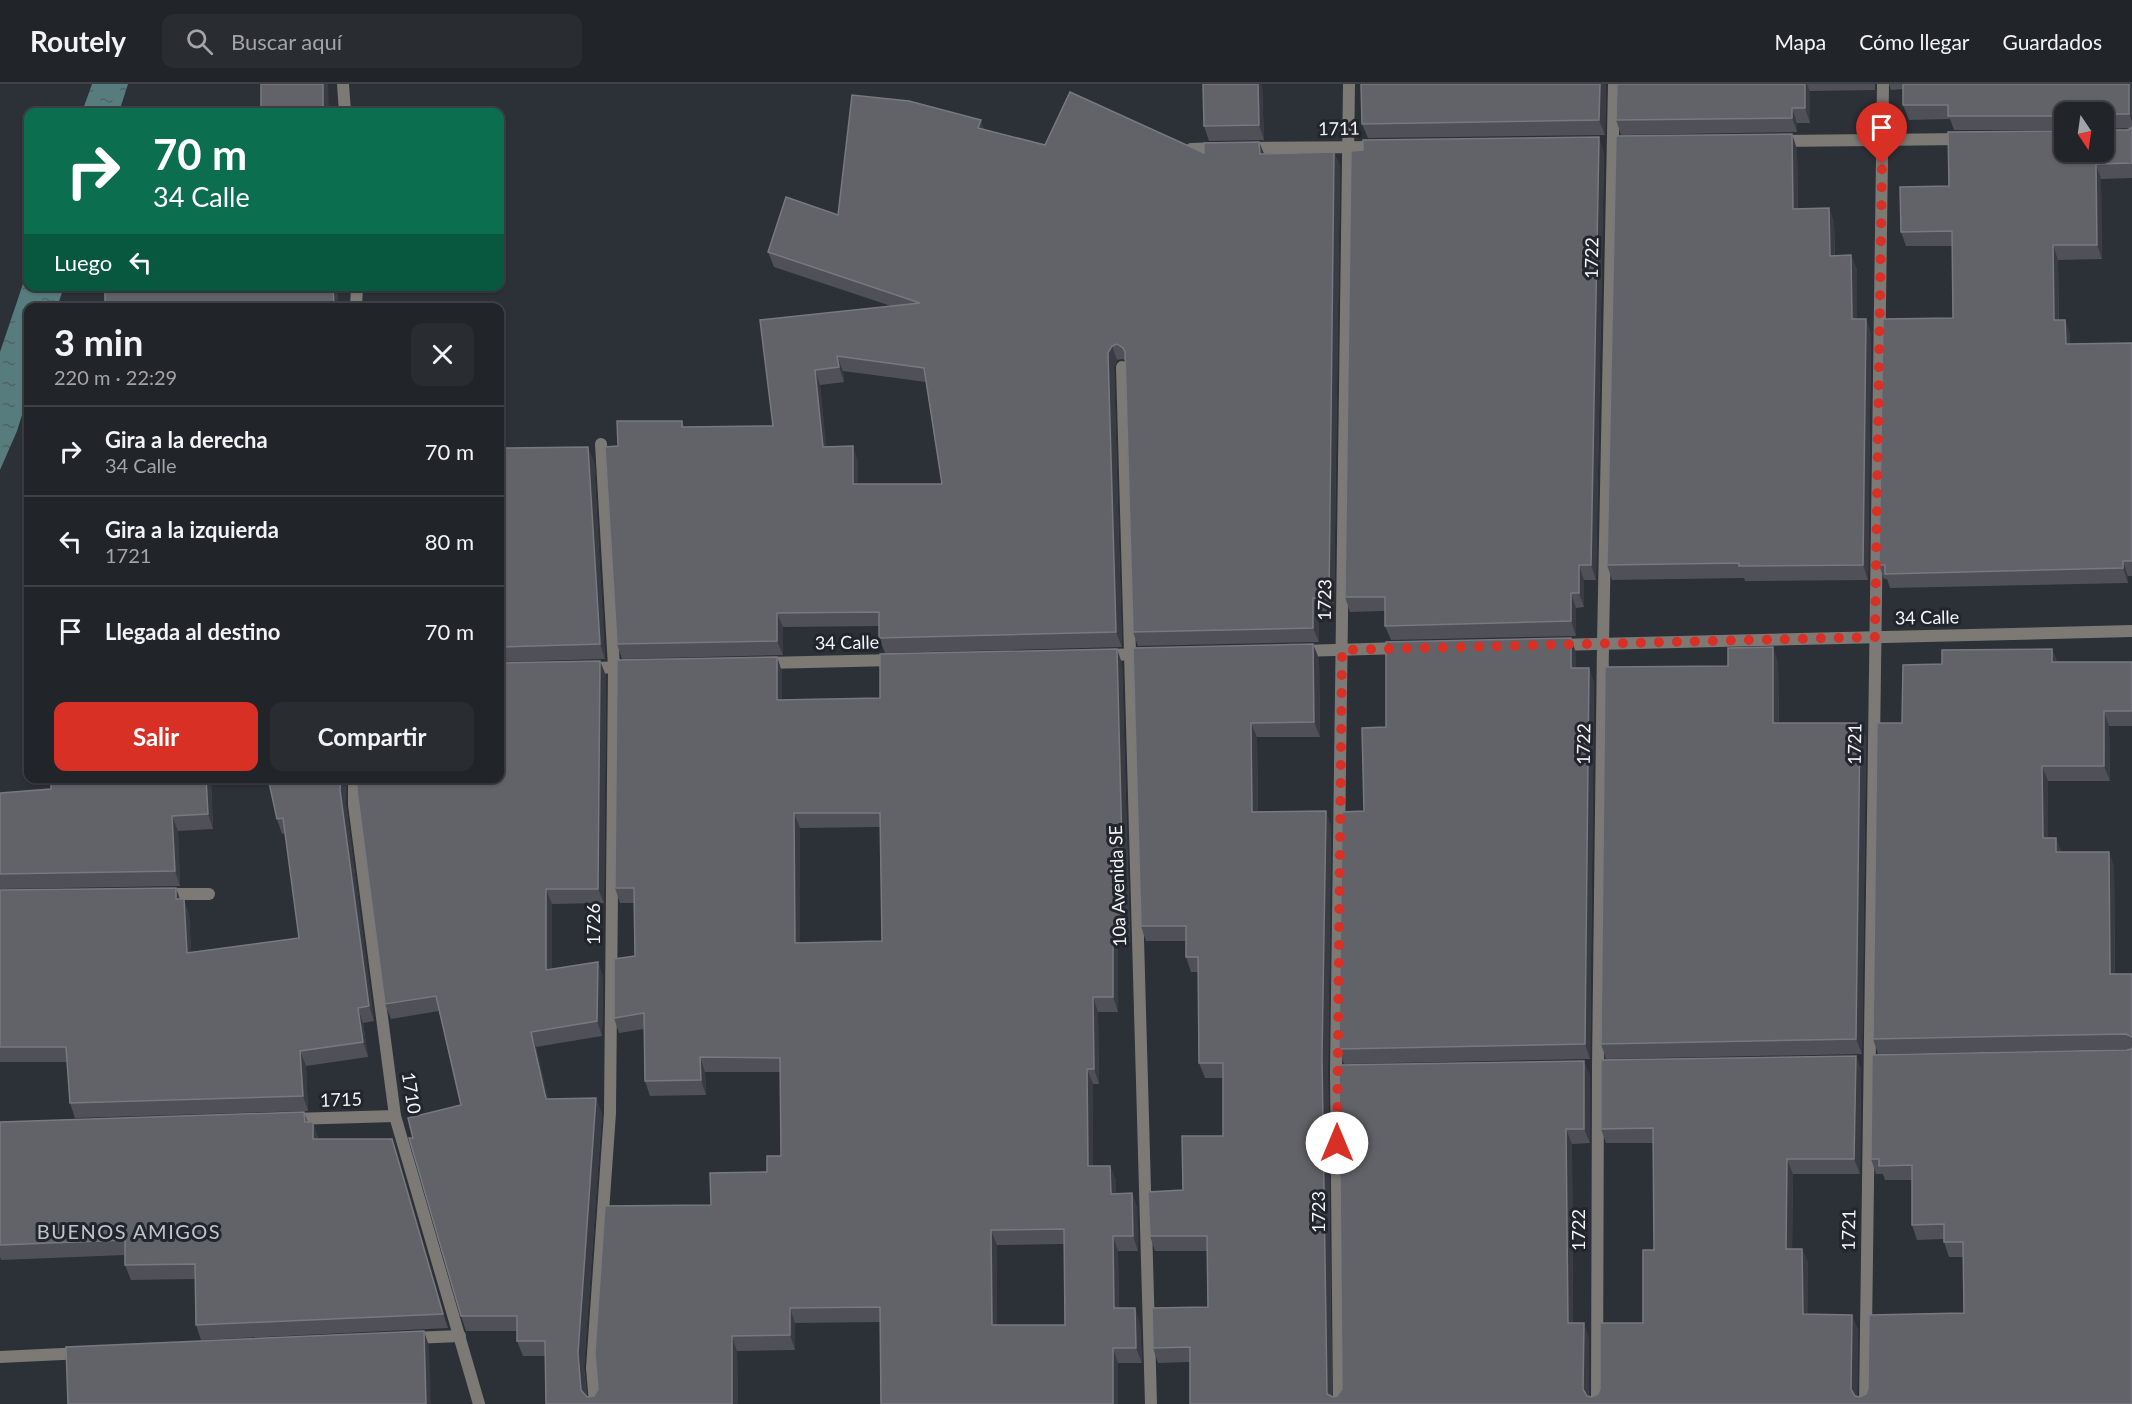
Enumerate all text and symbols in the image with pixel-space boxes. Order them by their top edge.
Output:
search box [162,14,582,68]
text: Routely [30,24,126,58]
icon: search [183,25,216,58]
text: Buscar aquí [231,28,342,55]
text: Mapa [1774,29,1826,54]
text: Cómo llegar [1859,29,1970,54]
text: Guardados [2003,29,2102,54]
pin [1856,102,1907,164]
north arrow [2054,102,2114,162]
map controls [2054,102,2114,162]
icon: arrive [1865,111,1898,144]
street label: 1711 [1318,117,1360,139]
text: 70 m [153,129,247,179]
icon: right [54,132,132,210]
text: 34 Calle [153,180,250,213]
street label: 1722 [1580,237,1602,279]
icon: left [124,246,157,279]
text: Luego [54,249,112,276]
text: 3 min [54,320,143,364]
button: close [411,323,474,386]
text: 220 m · 22:29 [54,365,177,389]
text: Gira a la derecha [105,426,268,453]
icon: right [54,435,87,468]
text: 70 m [425,438,474,465]
text: 34 Calle [105,453,177,477]
text: Gira a la izquierda [105,516,279,543]
icon: left [54,525,87,558]
text: 80 m [425,528,474,555]
text: 1721 [105,543,151,567]
street label: 1723 [1313,579,1335,621]
street label: 34 Calle [1895,605,1959,629]
icon: arrive [54,615,87,648]
text: Llegada al destino [105,618,281,645]
text: 70 m [425,618,474,645]
street label: 34 Calle [815,630,879,654]
button: Salir [54,702,258,771]
button: Compartir [270,702,474,771]
street label: 1722 [1572,723,1594,765]
street label: 1721 [1843,723,1865,765]
street label: 10a Avenida SE [1104,825,1130,947]
street label: 1726 [582,903,604,945]
street label: 1710 [398,1070,426,1115]
street label: 1715 [320,1087,362,1111]
position arrow [1305,1111,1369,1175]
street label: 1723 [1307,1191,1329,1233]
street label: 1722 [1567,1209,1589,1251]
street label: 1721 [1837,1209,1859,1251]
district label: BUENOS AMIGOS [37,1219,221,1243]

